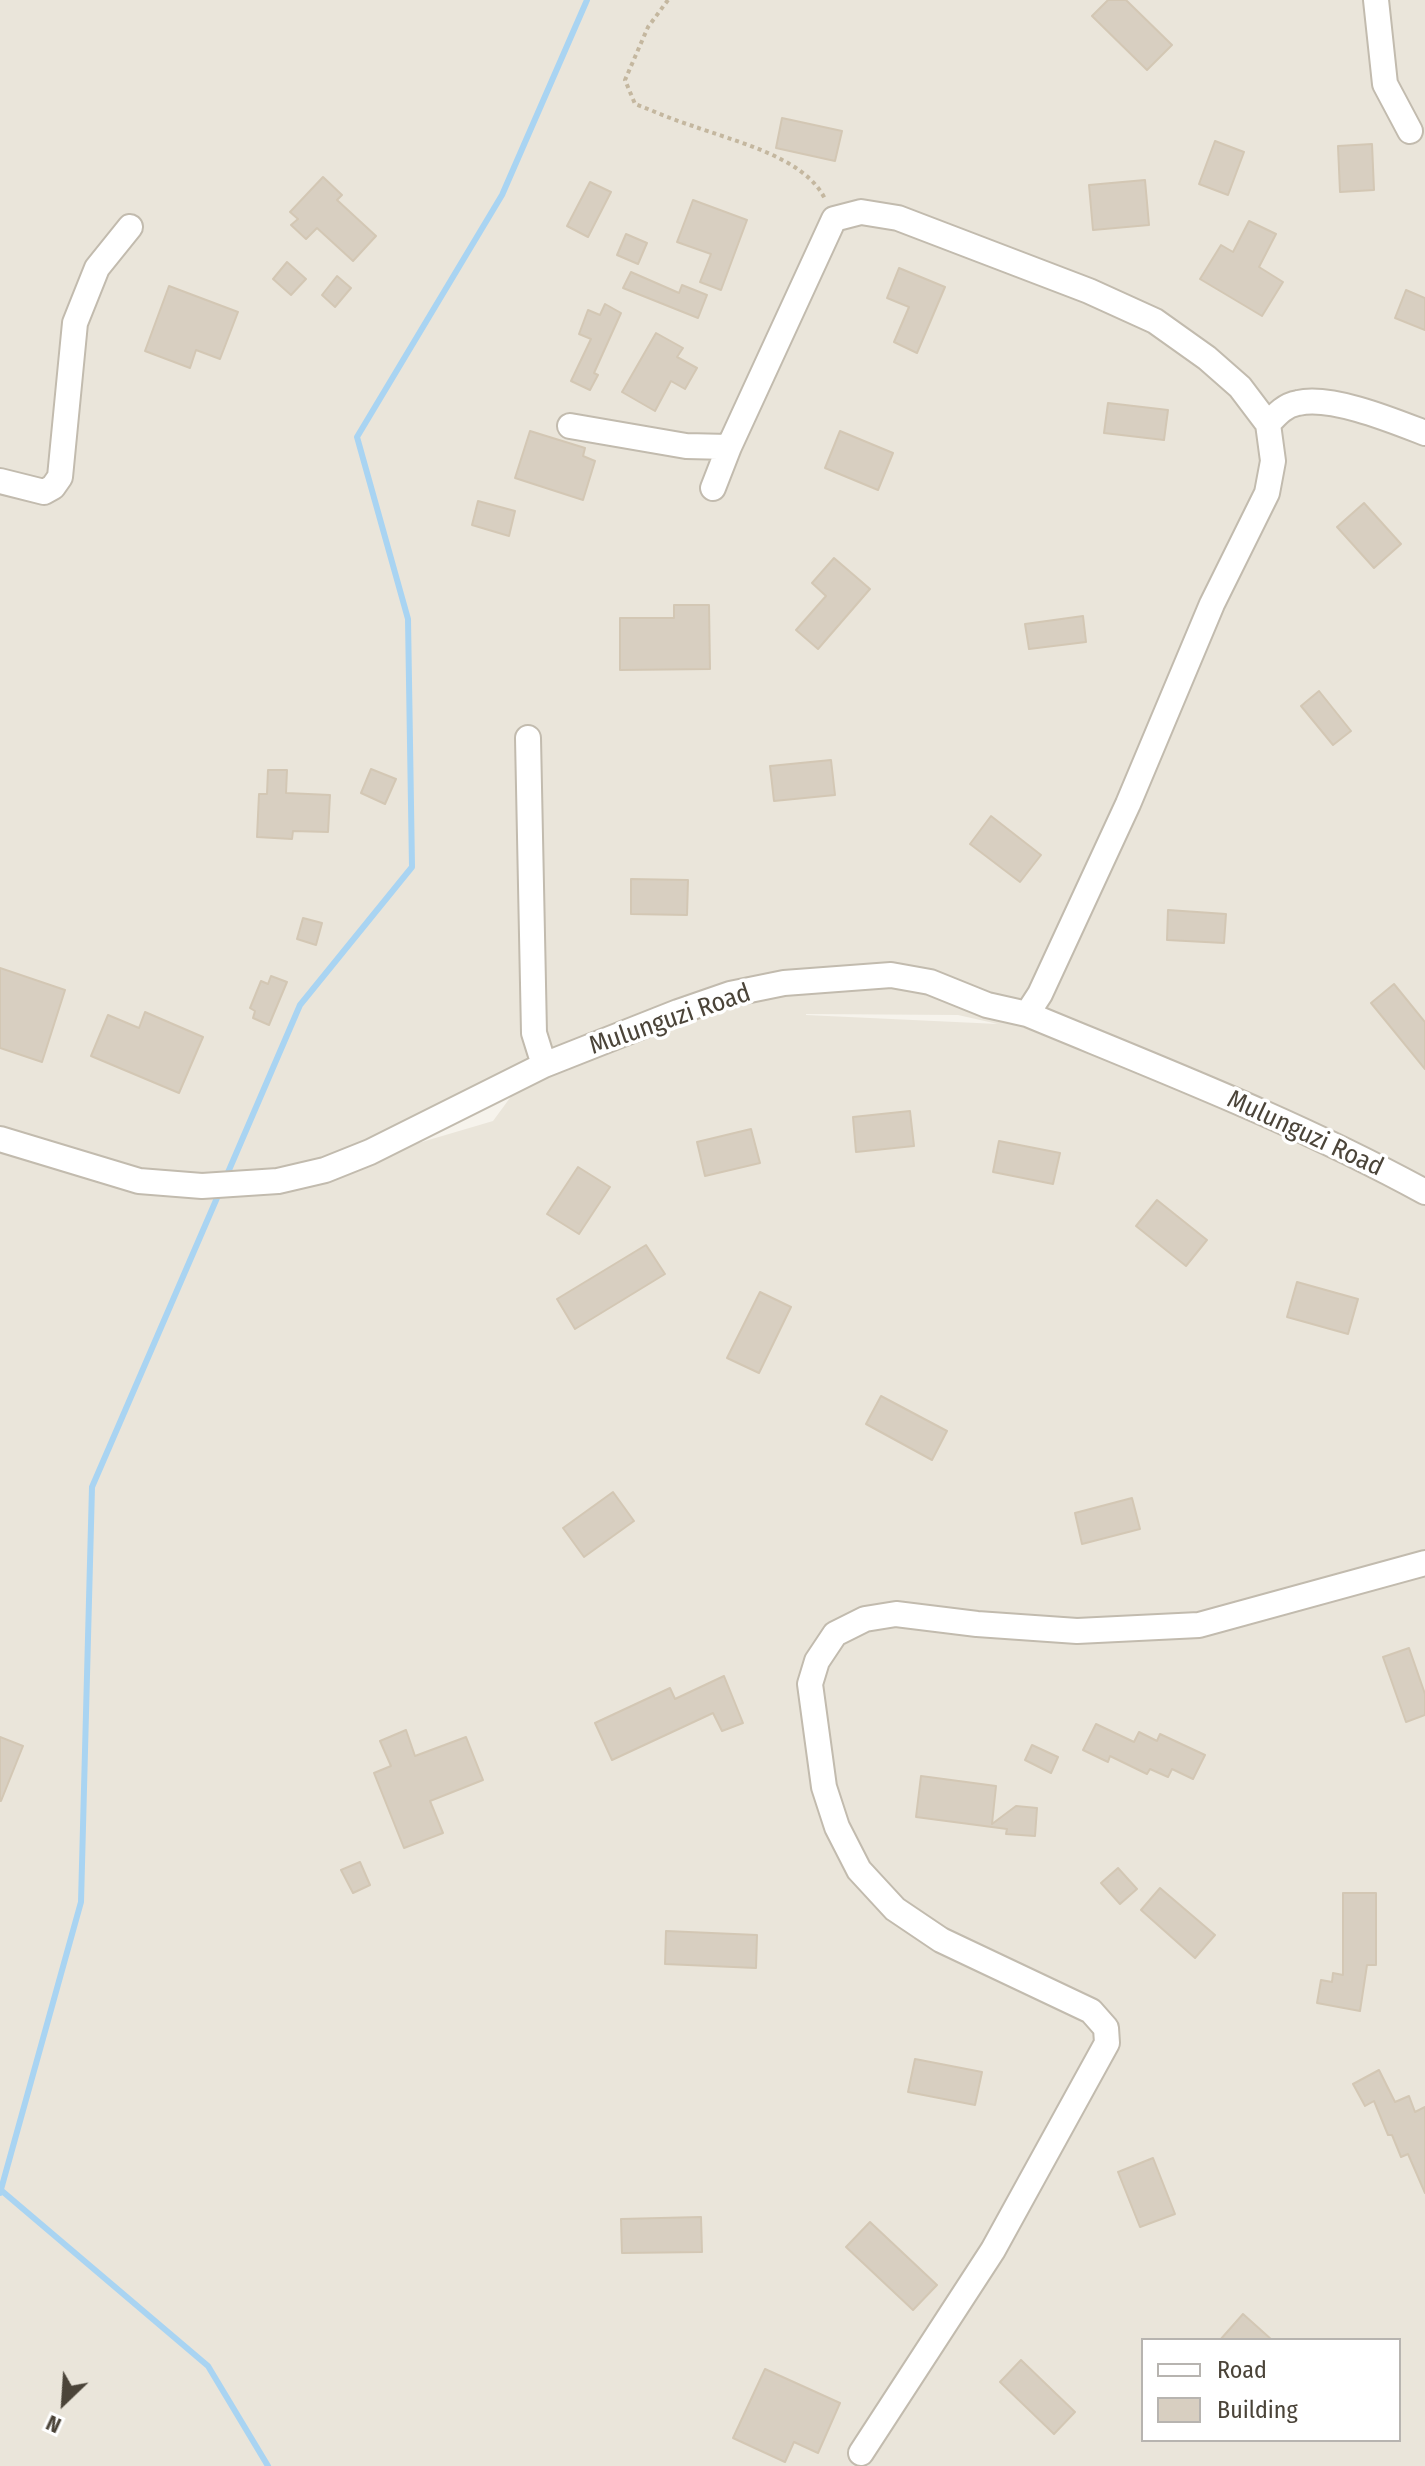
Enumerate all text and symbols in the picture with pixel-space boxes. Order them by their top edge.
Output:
street label: Mulunguzi Road [585,978,755,1062]
street label: Mulunguzi Road [1222,1084,1388,1184]
legend [1141,2338,1401,2442]
text: Road [1217,2356,1267,2384]
north arrow [24,2362,104,2442]
text: Building [1217,2396,1298,2424]
text: N [42,2409,65,2439]

